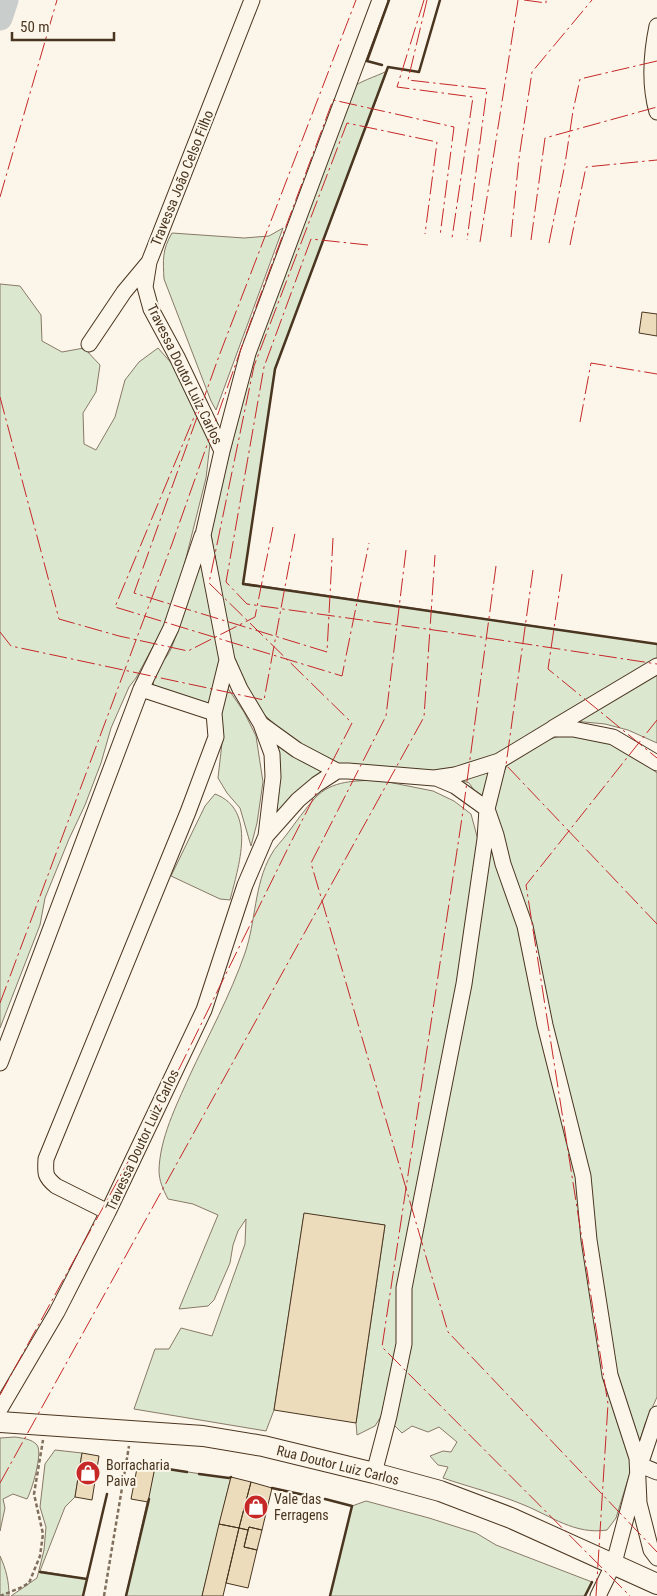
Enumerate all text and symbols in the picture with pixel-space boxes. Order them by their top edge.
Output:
scale bar [12,10,115,42]
text: 50 m [20,18,50,36]
street label: Travessa João Celso Filho [148,108,216,248]
street label: Travessa Doutor Luiz Carlos [144,301,226,447]
street label: Travessa Doutor Luiz Carlos [102,1067,182,1213]
street label: Rua Doutor Luiz Carlos [275,1442,401,1488]
place label: Borracharia Paiva [106,1457,170,1489]
shop icon: Borracharia Paiva [75,1460,101,1486]
place label: Vale das Ferragens [274,1491,329,1523]
shop icon: Vale das Ferragens [243,1494,269,1520]

